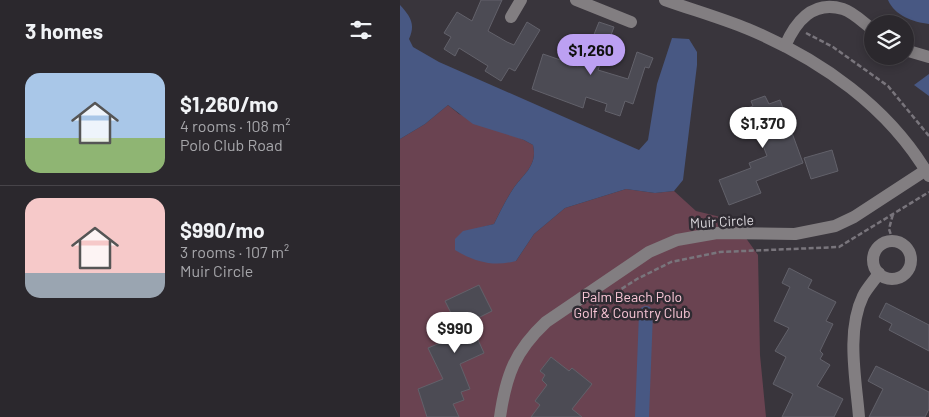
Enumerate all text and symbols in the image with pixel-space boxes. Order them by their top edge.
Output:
map controls [864,15,914,65]
button: layers [864,15,914,65]
icon: filters [347,16,375,44]
text: 3 homes [25,18,103,43]
pin: $1,260 [550,34,632,76]
text: $1,260 [568,40,614,59]
text: $1,260/mo [180,91,279,116]
icon: home [65,93,125,153]
pin: $1,370 [722,106,804,149]
text: $1,370 [741,113,785,132]
text: 4 rooms · 108 m² [180,116,291,135]
text: Polo Club Road [180,135,283,154]
street label: Muir Circle [690,211,754,231]
text: $990/mo [180,217,265,242]
icon: home [65,218,125,278]
text: 3 rooms · 107 m² [180,242,289,261]
text: Muir Circle [180,261,253,280]
park label: Palm Beach Polo Golf & Country Club [573,288,691,321]
pin: $990 [425,312,485,354]
text: $990 [437,318,473,337]

